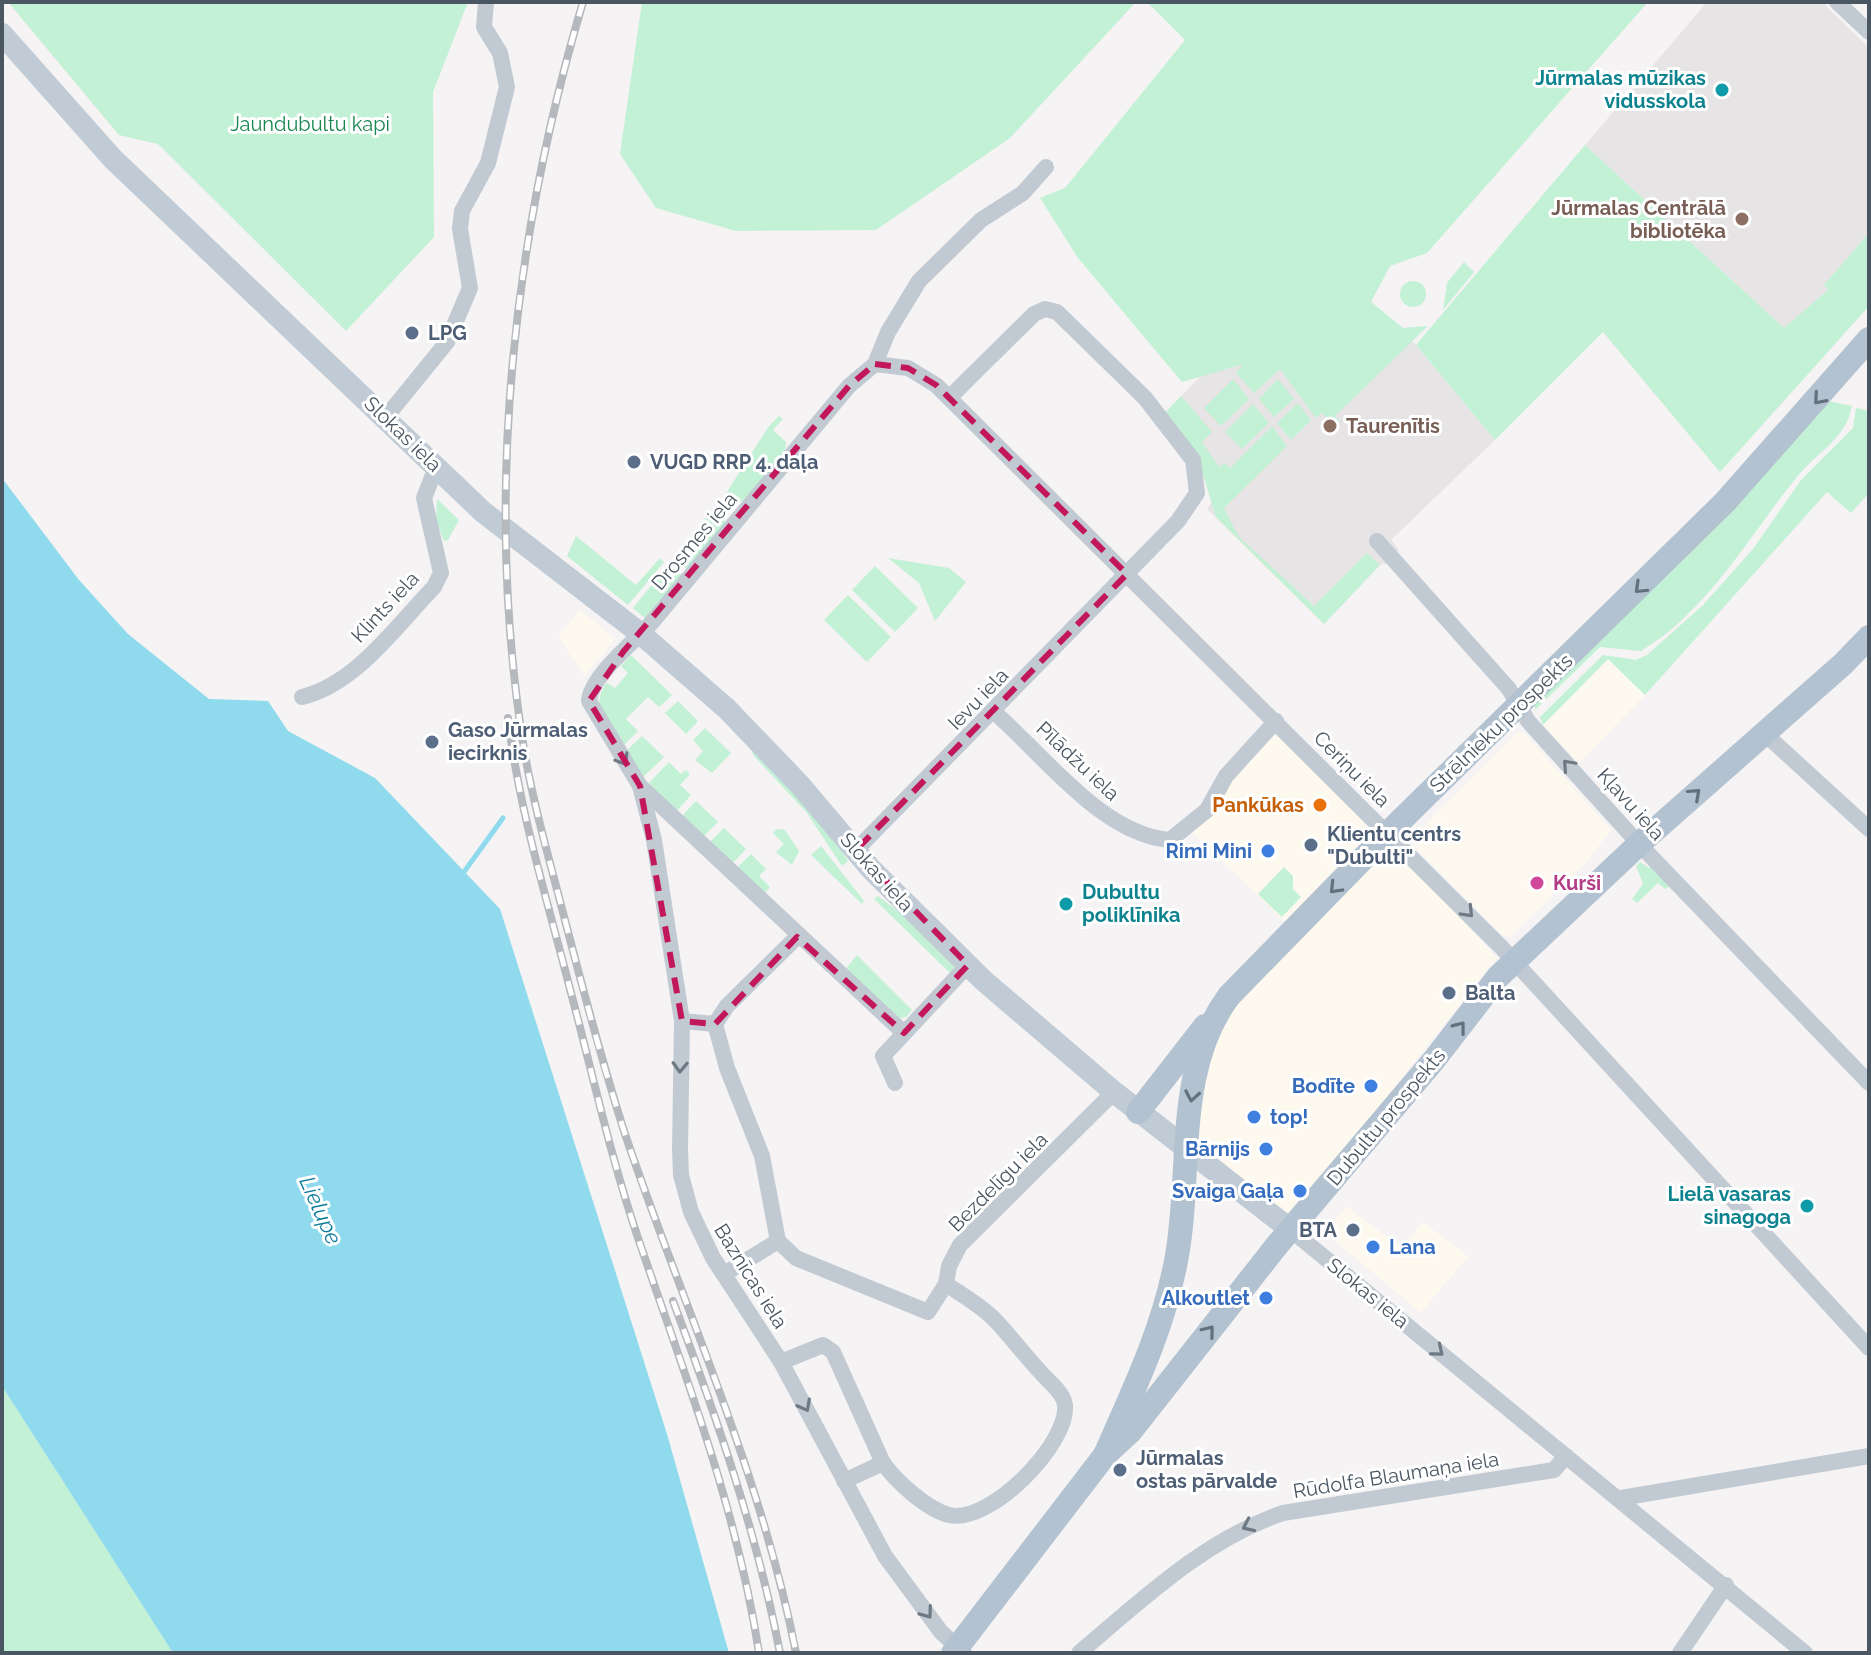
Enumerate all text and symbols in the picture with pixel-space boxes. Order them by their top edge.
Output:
place label: Jūrmalas mūzikas vidusskola [1535,66,1706,113]
marker: Jūrmalas mūzikas vidusskola [1713,81,1731,99]
park label: Jaundubultu kapi [230,112,390,136]
place label: Jūrmalas Centrālā bibliotēka [1551,196,1726,243]
marker: Jūrmalas Centrālā bibliotēka [1733,210,1751,228]
place label: LPG [428,321,467,345]
marker: LPG [403,324,421,342]
one-way arrow [1814,390,1829,405]
street label: Slokas iela [359,391,447,477]
place label: Taurenītis [1346,414,1440,438]
marker: Taurenītis [1321,417,1339,435]
place label: VUGD RRP 4. daļa [650,450,818,474]
marker: VUGD RRP 4. daļa [625,453,643,471]
street label: Drosmes iela [646,487,742,595]
street label: Klints iela [346,567,424,647]
one-way arrow [1635,578,1649,593]
street label: Strēlnieku prospekts [1424,649,1578,797]
street label: Ievu iela [943,663,1013,735]
street label: Pīlādžu iela [1031,716,1125,806]
place label: Gaso Jūrmalas iecirknis [448,718,588,765]
street label: Ceriņu iela [1309,726,1395,812]
marker: Gaso Jūrmalas iecirknis [423,733,441,751]
one-way arrow [613,751,629,766]
one-way arrow [1562,760,1577,774]
street label: Kļavu iela [1592,763,1670,845]
one-way arrow [1685,790,1700,804]
place label: Pankūkas [1212,793,1304,817]
marker: Pankūkas [1311,796,1329,814]
place label: Klientu centrs "Dubulti" [1327,822,1461,869]
street label: Slokas iela [835,828,919,916]
marker: Klientu centrs "Dubulti" [1302,836,1320,854]
place label: Rimi Mini [1166,839,1252,863]
marker: Rimi Mini [1259,842,1277,860]
place label: Kurši [1553,871,1601,895]
marker: Kurši [1528,874,1546,892]
one-way arrow [1330,878,1344,893]
place label: Dubultu poliklīnika [1082,880,1181,927]
marker: Dubultu poliklīnika [1057,895,1075,913]
one-way arrow [1458,903,1473,917]
place label: Balta [1465,981,1515,1005]
marker: Balta [1440,984,1458,1002]
one-way arrow [1450,1021,1464,1036]
street label: Dubultu prospekts [1322,1044,1450,1190]
one-way arrow [672,1061,689,1074]
place label: Bodīte [1292,1074,1355,1098]
marker: Bodīte [1362,1077,1380,1095]
one-way arrow [1185,1089,1202,1103]
place label: top! [1270,1105,1309,1129]
marker: top! [1245,1108,1263,1126]
street label: Bezdelīgu iela [943,1127,1053,1237]
place label: Bārnijs [1185,1137,1250,1161]
marker: Bārnijs [1257,1140,1275,1158]
water label: Lielupe [295,1172,348,1248]
place label: Svaiga Gaļa [1172,1179,1284,1203]
marker: Svaiga Gaļa [1291,1182,1309,1200]
place label: Lielā vasaras sinagoga [1668,1182,1791,1229]
marker: Lielā vasaras sinagoga [1798,1197,1816,1215]
place label: BTA [1299,1218,1338,1242]
street label: Baznīcas iela [709,1219,793,1333]
marker: BTA [1344,1221,1362,1239]
place label: Lana [1389,1235,1436,1259]
marker: Lana [1364,1238,1382,1256]
street label: Slokas iela [1322,1253,1414,1333]
place label: Alkoutlet [1162,1286,1250,1310]
marker: Alkoutlet [1257,1289,1275,1307]
one-way arrow [1199,1325,1213,1340]
one-way arrow [1428,1341,1443,1356]
one-way arrow [795,1398,810,1412]
place label: Jūrmalas ostas pārvalde [1136,1446,1277,1493]
street label: Rūdolfa Blaumaņa iela [1291,1447,1501,1503]
marker: Jūrmalas ostas pārvalde [1111,1461,1129,1479]
one-way arrow [1242,1516,1257,1532]
one-way arrow [917,1604,931,1619]

